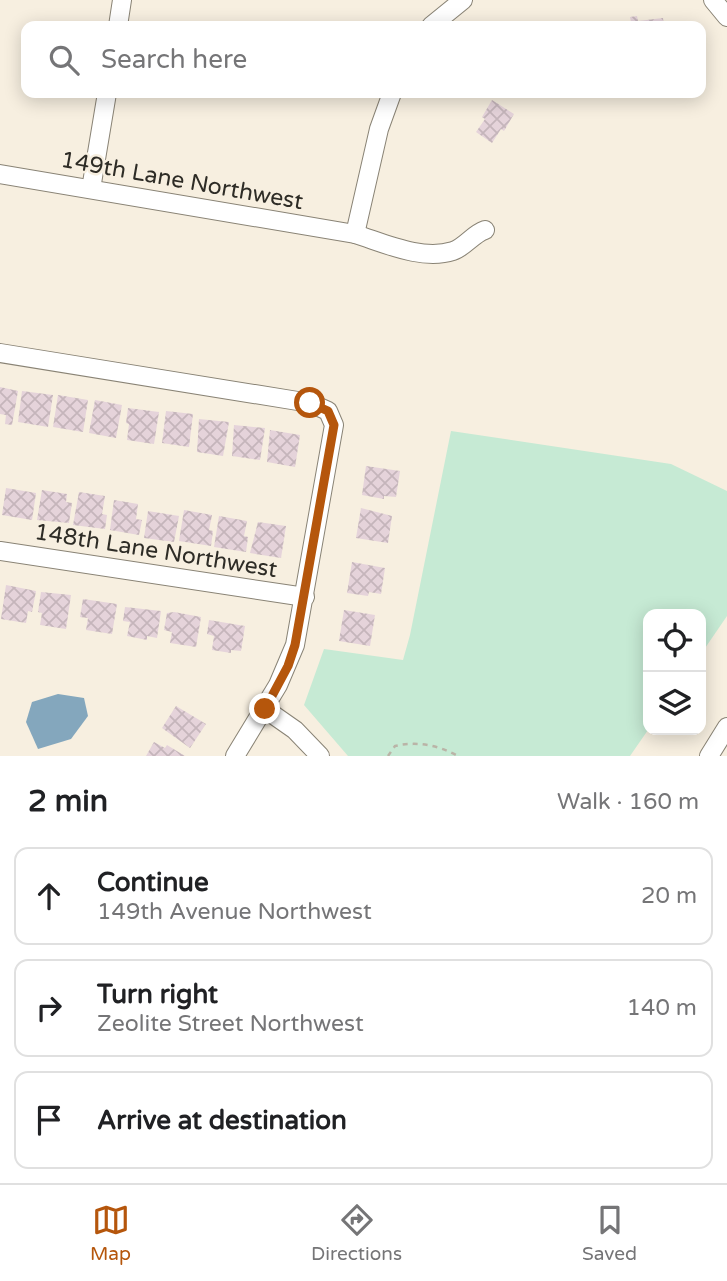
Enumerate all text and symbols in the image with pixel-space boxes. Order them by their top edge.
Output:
search box [21,21,706,98]
icon: search [45,41,83,79]
text: Search here [101,44,247,75]
street label: 149th Lane Northwest [58,146,305,216]
route start [294,387,325,418]
street label: 148th Lane Northwest [32,518,280,584]
map controls [643,609,706,735]
button: locate [643,609,706,672]
button: layers [643,672,706,735]
route end [249,693,280,724]
text: 2 min [28,783,108,820]
text: Walk · 160 m [557,788,699,816]
text: Continue [97,867,209,898]
icon: ahead [30,877,68,915]
text: 20 m [641,882,697,910]
text: 149th Avenue Northwest [97,898,372,926]
text: Turn right [97,979,218,1010]
icon: right [30,989,68,1027]
text: 140 m [627,994,697,1022]
text: Zeolite Street Northwest [97,1010,364,1038]
icon: arrive [30,1101,68,1139]
text: Arrive at destination [97,1105,347,1136]
tab: Map [90,1201,131,1265]
tab: Directions [311,1201,402,1265]
tab: Saved [582,1201,637,1265]

